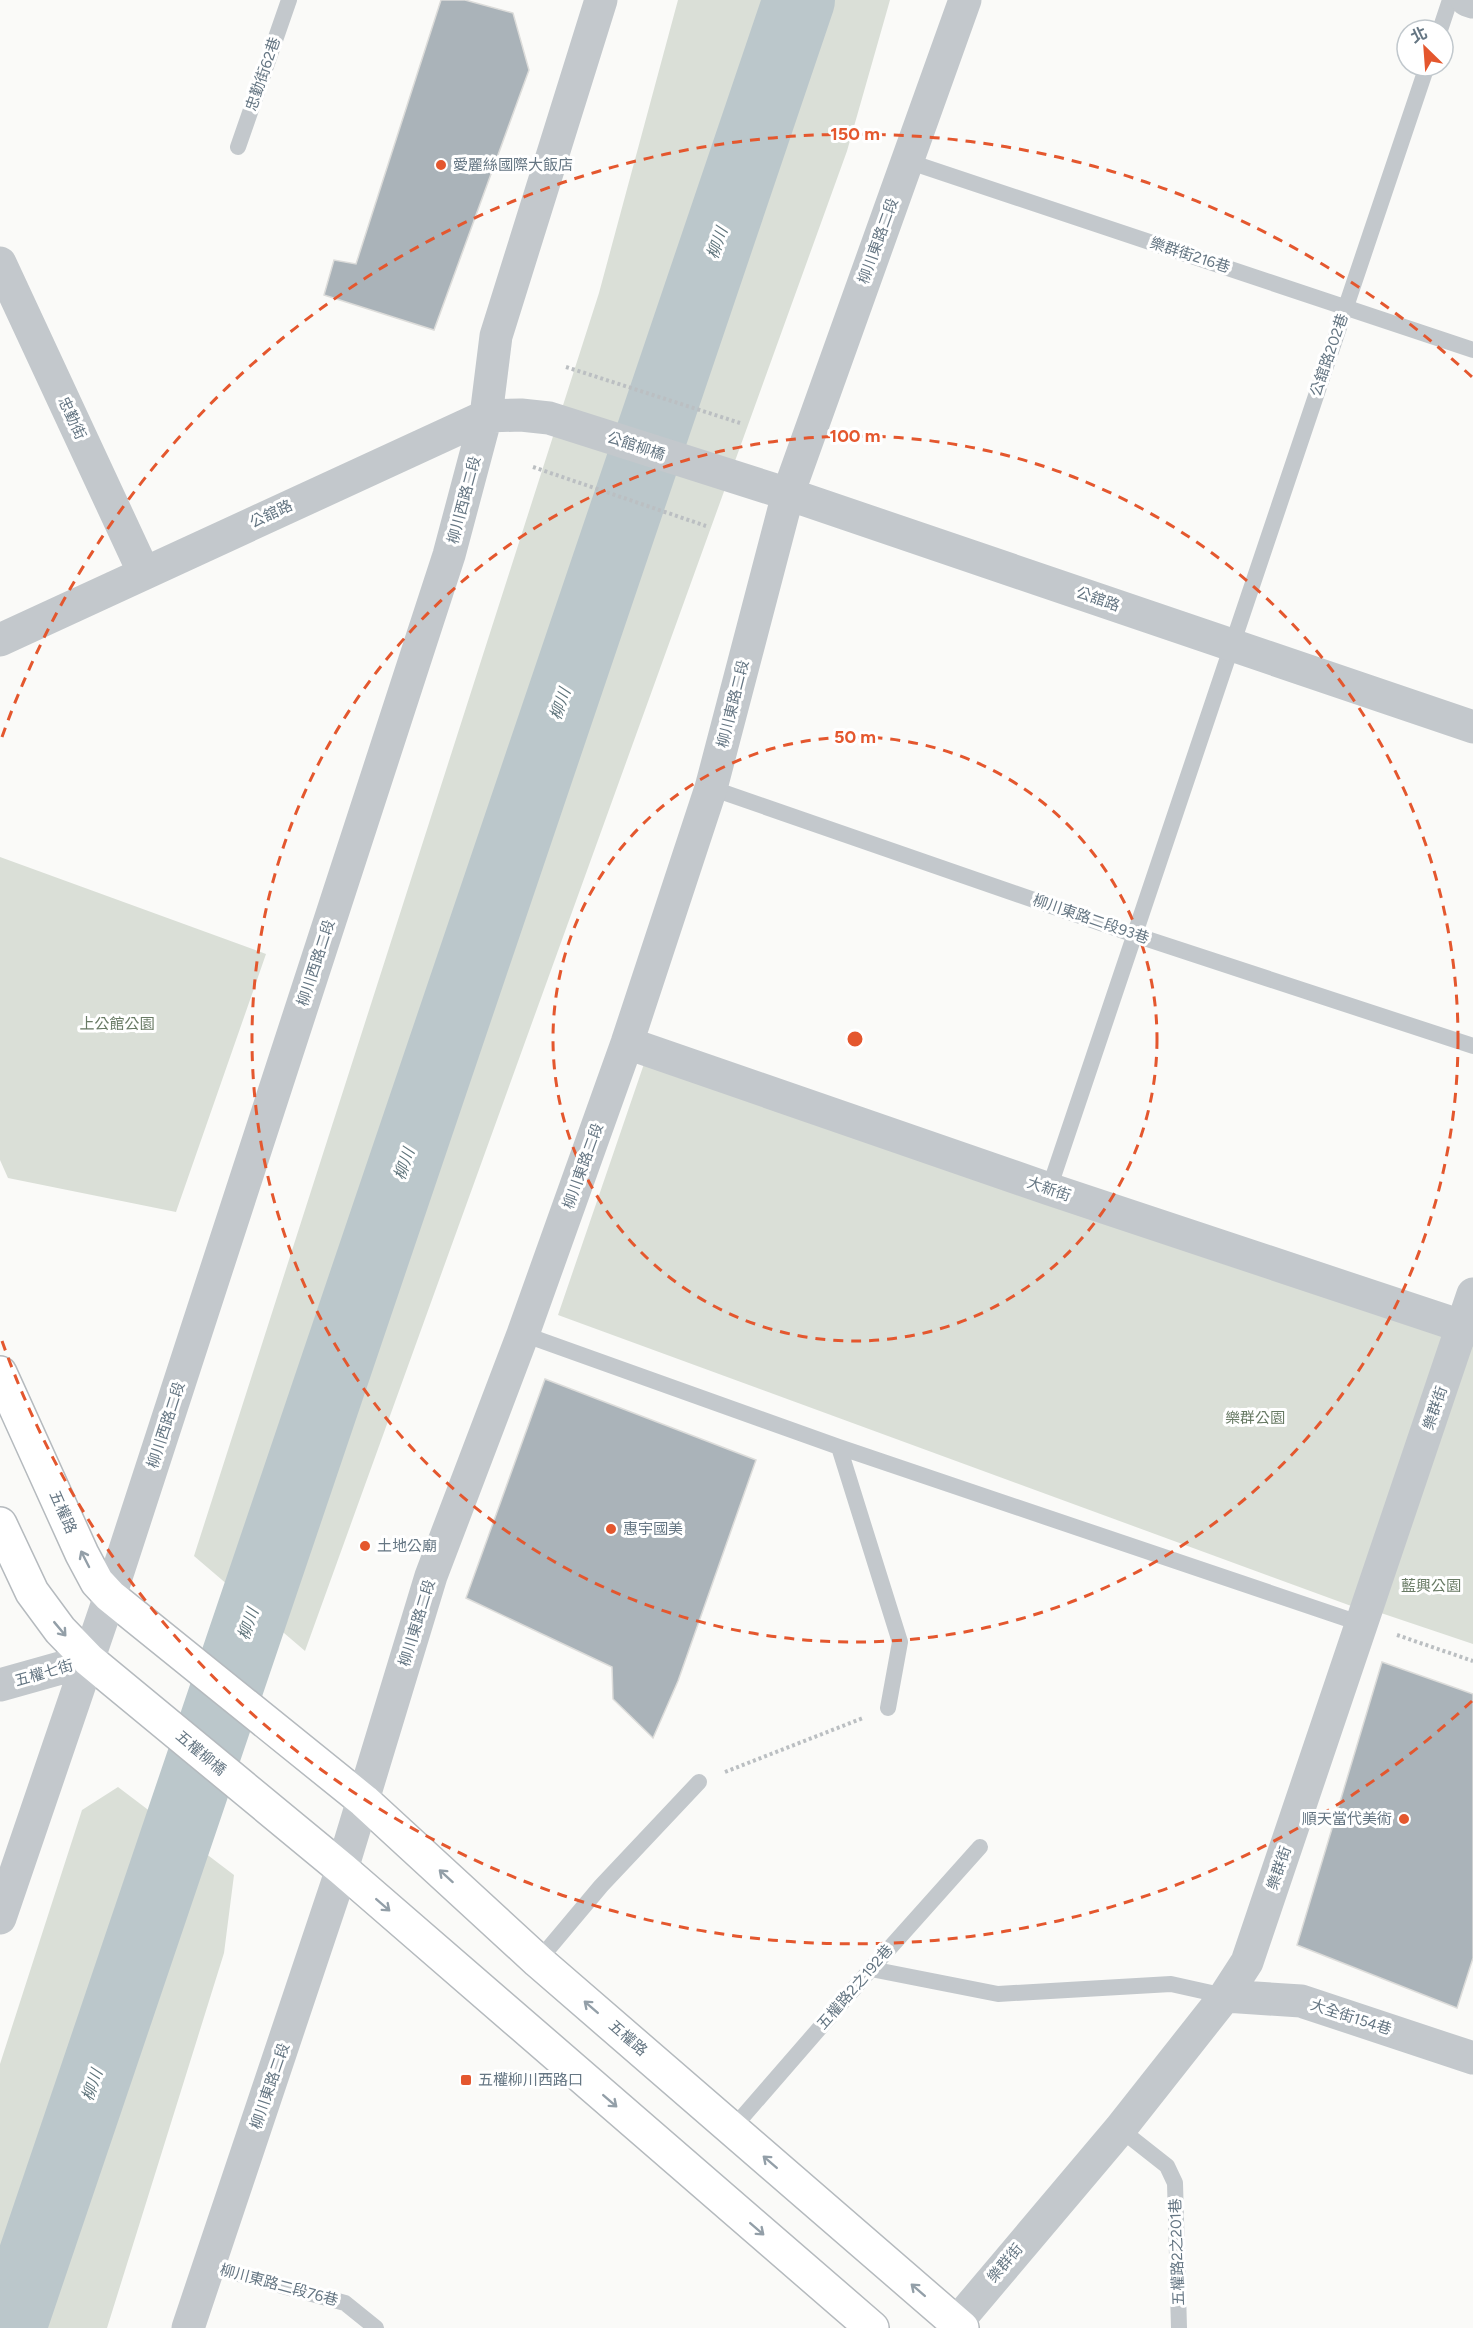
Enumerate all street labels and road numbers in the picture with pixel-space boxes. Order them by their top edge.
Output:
street label: 忠勤街62巷 [242,35,284,113]
street label: 柳川東路二段 [854,196,902,286]
street label: 樂群街216巷 [1148,234,1232,276]
street label: 公舘路202巷 [1306,311,1352,399]
street label: 忠勤街 [54,394,90,442]
street label: 公館柳橋 [605,428,667,464]
street label: 柳川西路二段 [444,454,484,546]
street label: 公舘路 [247,496,295,532]
street label: 公舘路 [1074,583,1122,615]
street label: 柳川東路二段 [713,658,753,750]
street label: 柳川東路二段93巷 [1031,891,1151,947]
street label: 柳川西路二段 [294,917,338,1009]
street label: 柳川東路二段 [559,1121,607,1211]
street label: 大新街 [1025,1173,1073,1205]
street label: 柳川西路二段 [144,1379,188,1471]
street label: 樂群街 [1419,1384,1451,1432]
street label: 五權路 [46,1488,80,1536]
street label: 柳川東路二段 [395,1577,439,1669]
street label: 五權七街 [13,1656,75,1690]
street label: 五權柳橋 [172,1727,230,1779]
street label: 樂群街 [1263,1844,1295,1892]
street label: 五權路2之192巷 [813,1941,897,2033]
street label: 大全街154巷 [1308,1995,1394,2039]
street label: 五權路 [605,2016,651,2060]
street label: 柳川東路二段 [247,2041,293,2131]
street label: 五權路2之201巷 [1166,2198,1188,2306]
street label: 樂群街 [984,2240,1026,2286]
street label: 柳川東路二段76巷 [218,2261,340,2309]

